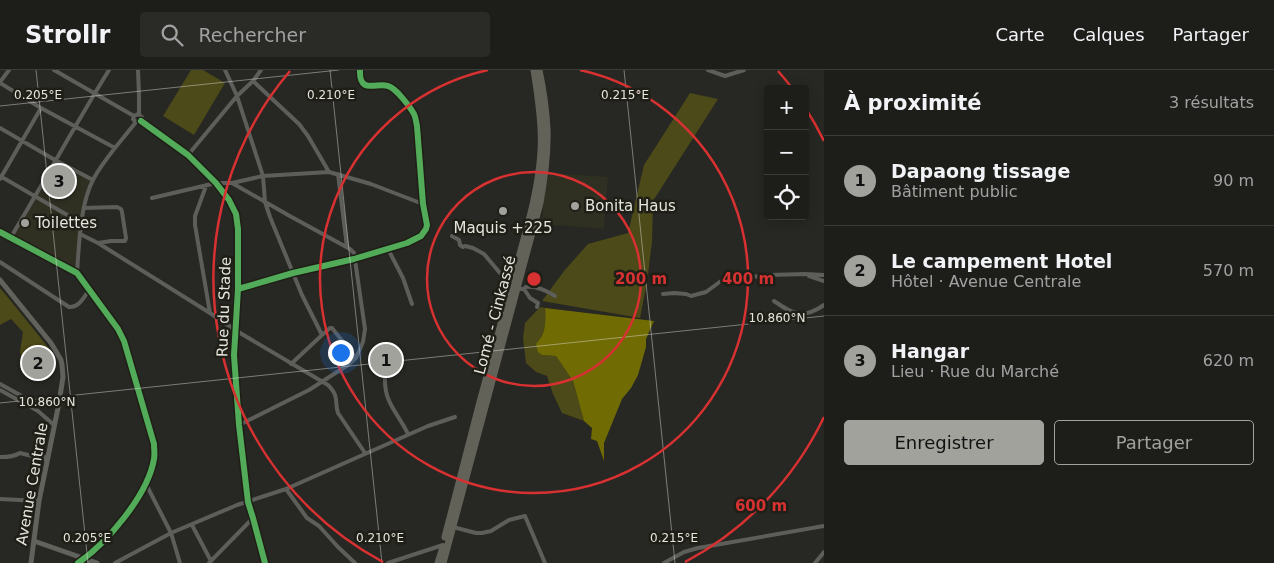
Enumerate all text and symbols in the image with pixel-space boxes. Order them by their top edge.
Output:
search box [140,12,490,57]
text: Strollr [25,21,110,49]
icon: search [158,21,186,49]
text: Rechercher [198,24,306,46]
text: Carte [996,24,1045,45]
text: Calques [1073,24,1145,45]
text: Partager [1173,24,1249,45]
map controls [764,85,809,220]
button: + [764,85,809,130]
text: 0.205°E [14,88,62,102]
text: 0.210°E [307,88,355,102]
text: 0.215°E [601,88,649,102]
text: À proximité [844,91,981,115]
text: 3 résultats [1169,93,1254,112]
button: − [764,130,809,175]
text: Dapaong tissage [891,160,1070,182]
pin: 3 [43,162,75,200]
text: 1 [854,171,866,190]
text: 90 m [1213,171,1254,190]
button: locate [764,175,809,220]
text: Bâtiment public [891,182,1018,201]
place label: Bonita Haus [585,197,676,215]
marker: Bonita Haus [569,200,581,212]
marker: Maquis +225 [497,205,509,217]
place label: Toilettes [34,214,97,232]
marker: Toilettes [19,217,31,229]
place label: Maquis +225 [453,219,553,237]
text: Le campement Hotel [891,250,1112,272]
street label: Lomé - Cinkassé [470,253,520,377]
street label: Rue du Stade [213,257,235,357]
text: 2 [854,261,866,280]
text: 570 m [1203,261,1254,280]
centre of rings [525,270,543,288]
text: 200 m [615,270,667,288]
text: 400 m [722,270,774,288]
text: Hôtel · Avenue Centrale [891,272,1081,291]
text: 10.860°N [749,311,805,325]
your location [328,340,354,366]
text: Hangar [891,340,969,362]
pin: 1 [370,341,402,379]
pin: 2 [22,344,54,382]
text: 3 [854,351,866,370]
text: 620 m [1203,351,1254,370]
text: Lieu · Rue du Marché [891,362,1059,381]
text: 10.860°N [19,395,75,409]
button: Enregistrer [844,420,1044,465]
button: Partager [1054,420,1254,465]
street label: Avenue Centrale [12,421,52,547]
text: 600 m [735,497,787,515]
text: 0.205°E [63,531,111,545]
text: 0.210°E [356,531,404,545]
text: 0.215°E [650,531,698,545]

